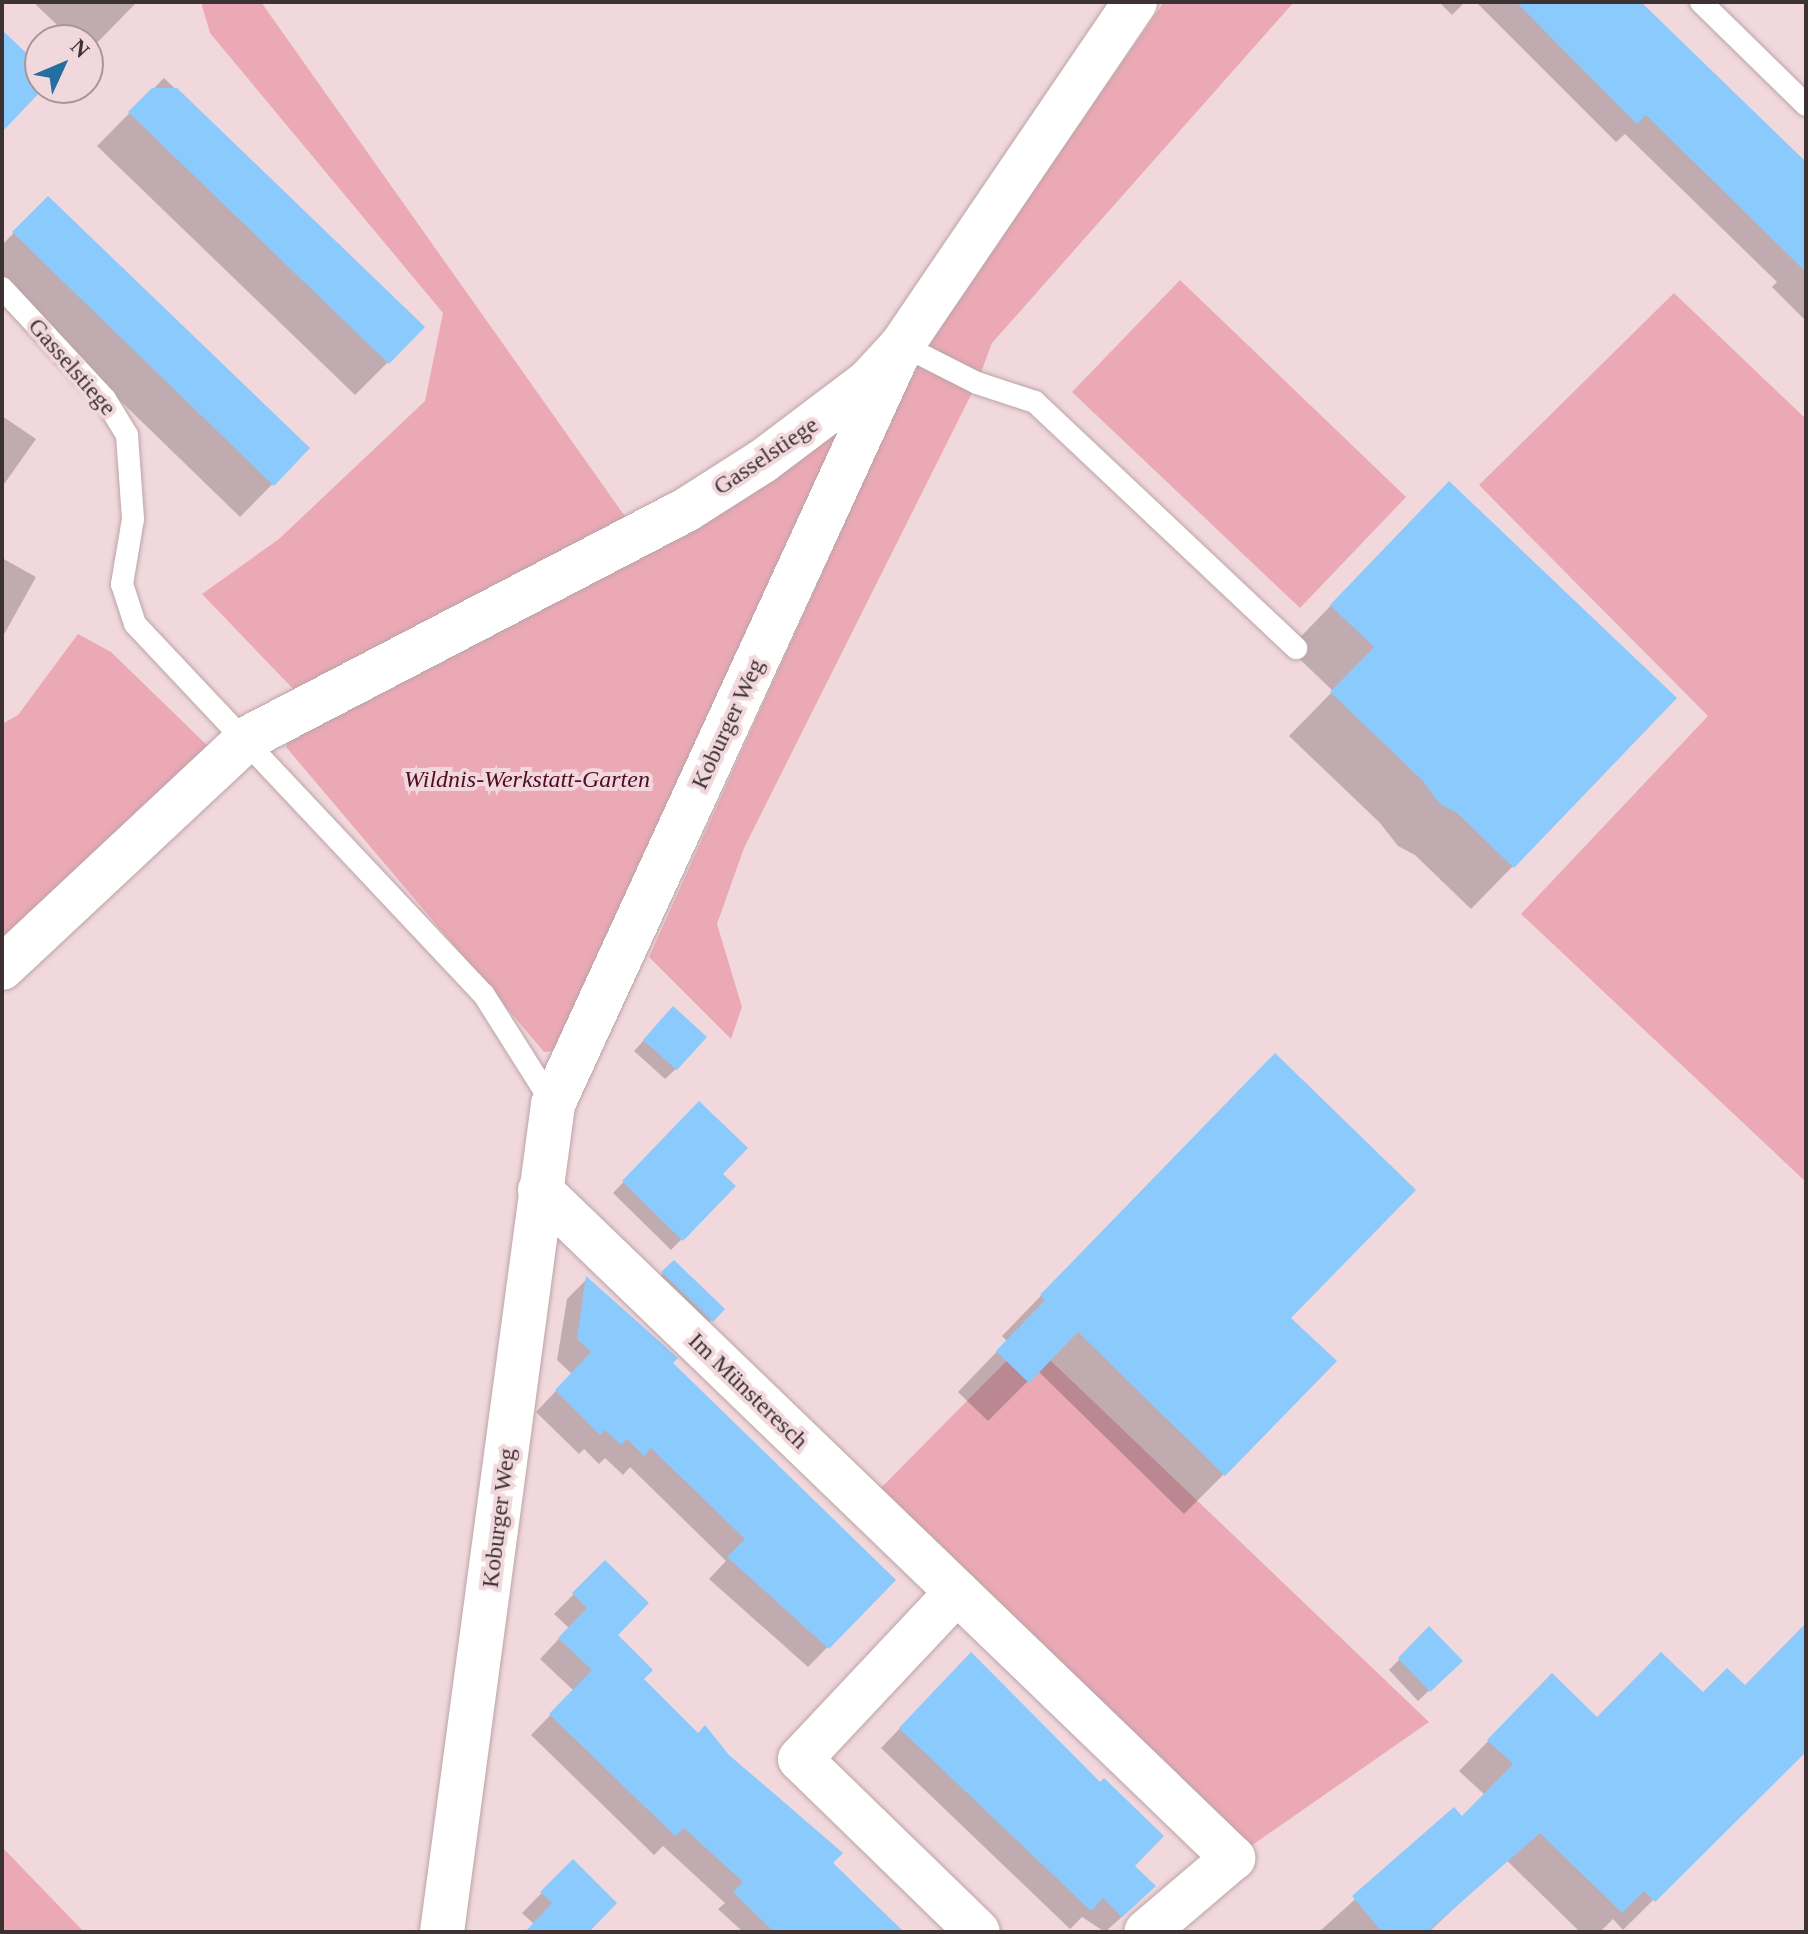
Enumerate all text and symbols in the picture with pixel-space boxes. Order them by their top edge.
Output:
north arrow [24,24,104,104]
text: N [66,34,95,63]
street label: Gasselstiege [22,312,122,422]
street label: Gasselstiege [708,411,824,501]
street label: Koburger Weg [685,654,771,794]
park label: Wildnis-Werkstatt-Garten [404,766,650,794]
street label: Im Münsteresch [682,1327,814,1455]
street label: Koburger Weg [476,1446,522,1590]

